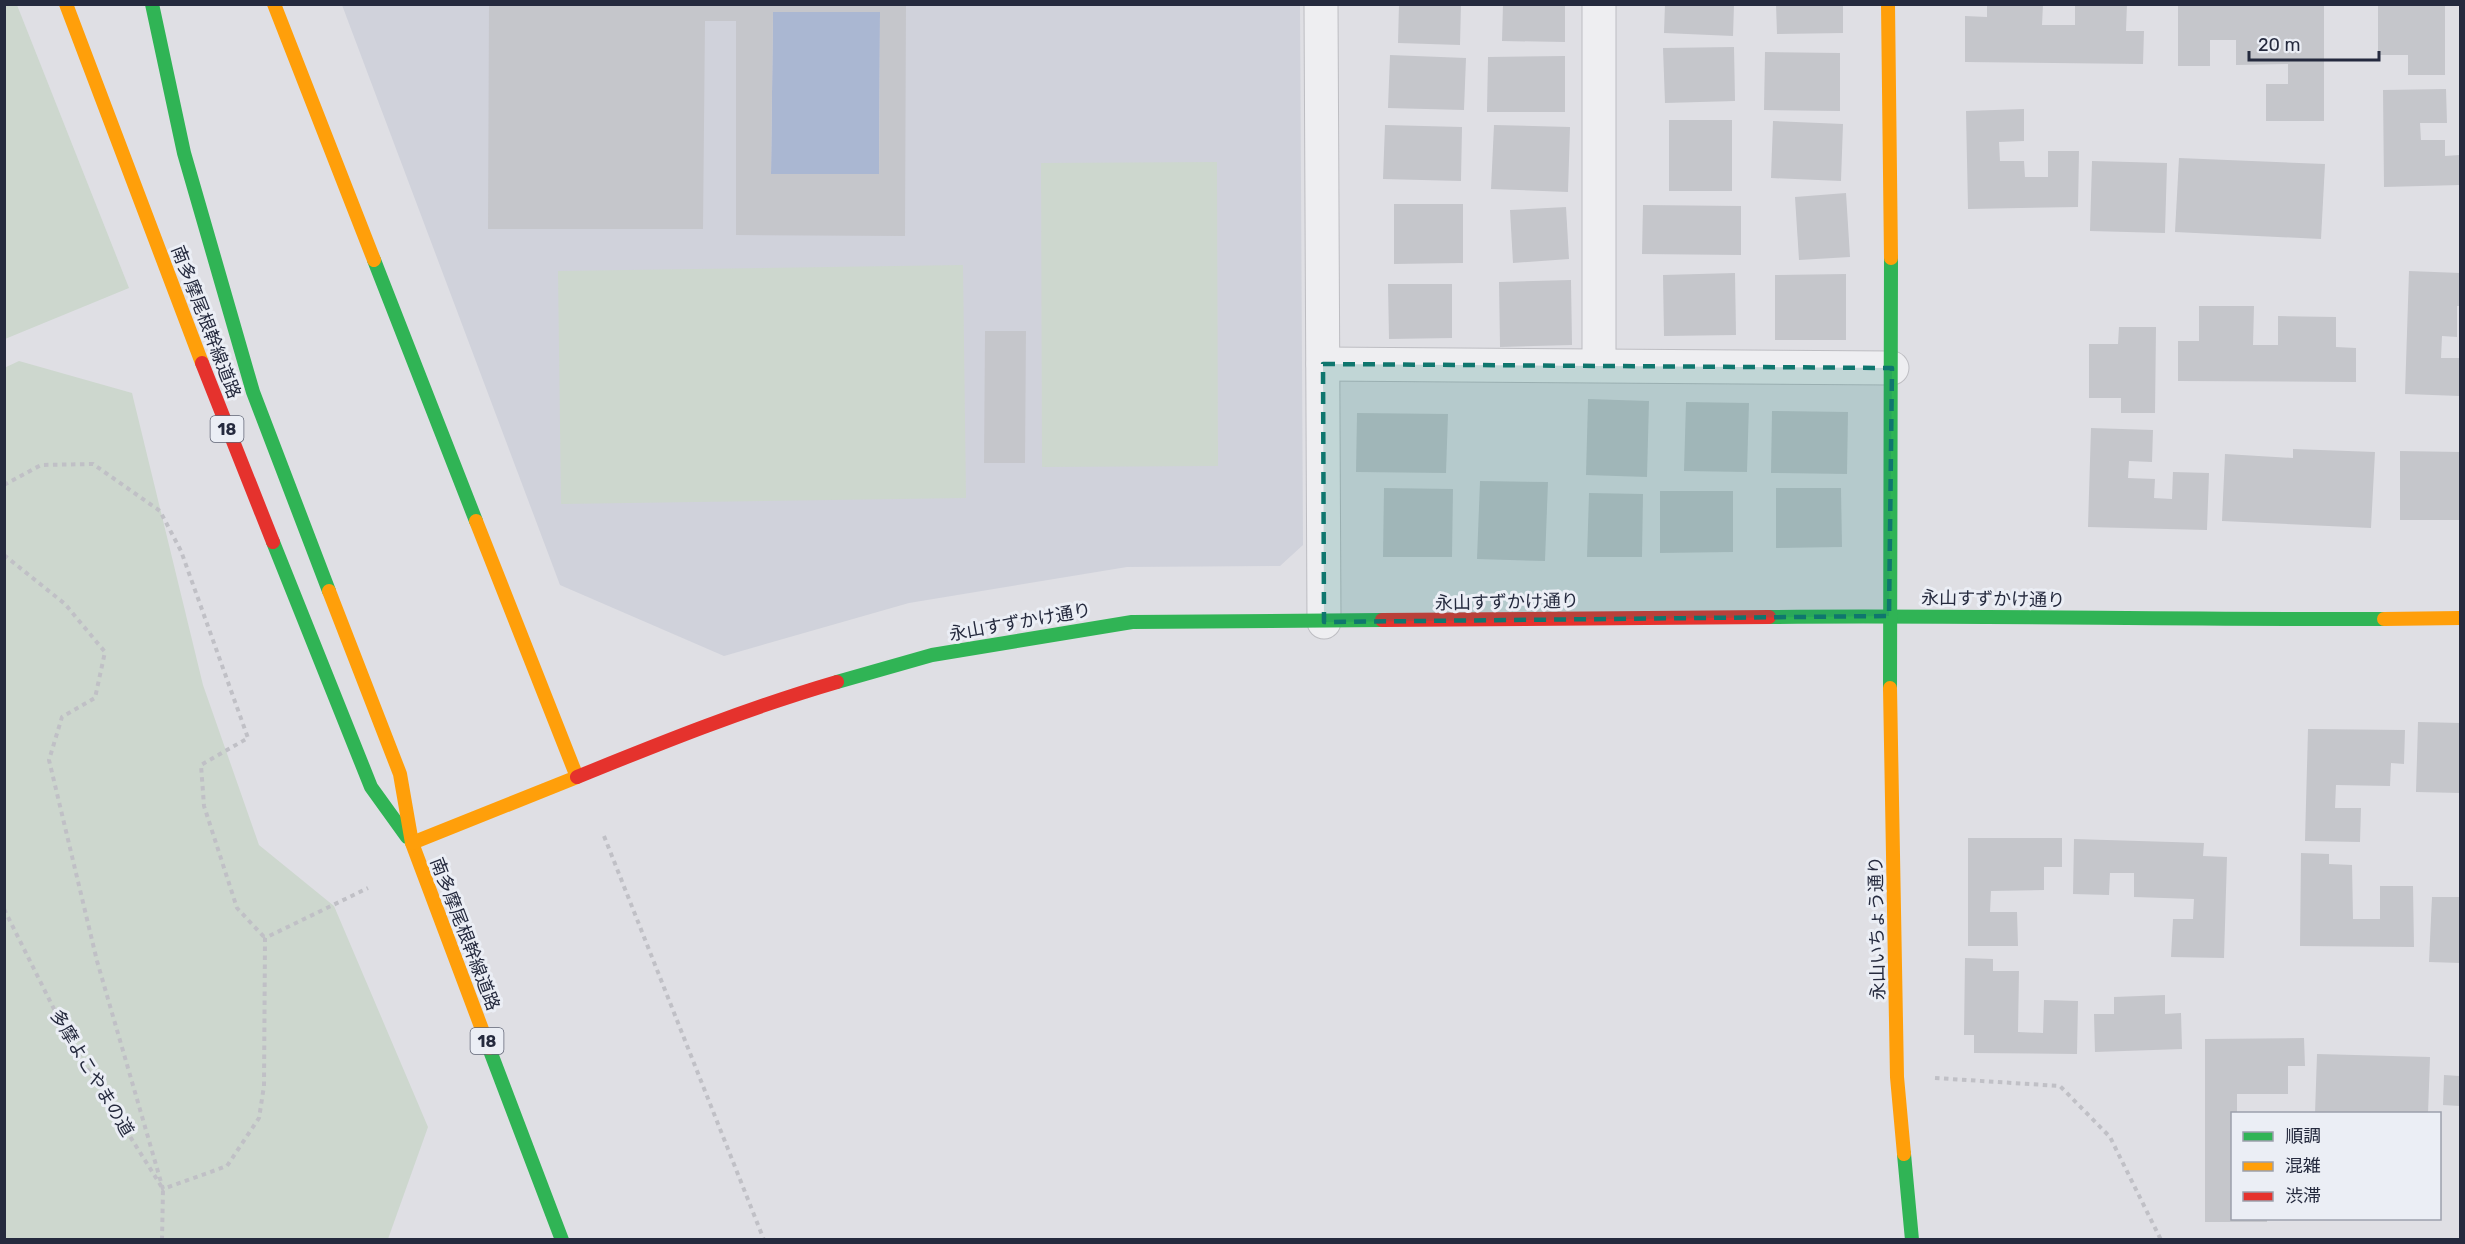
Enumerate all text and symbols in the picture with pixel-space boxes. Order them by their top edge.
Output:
scale bar [2249,24,2380,62]
text: 20 m [2258,34,2300,56]
street label: 南多摩尾根幹線道路 [167,242,245,402]
road number: 18 [210,416,244,442]
street label: 永山すずかけ通り [1921,587,2065,611]
street label: 永山すずかけ通り [1435,590,1579,614]
street label: 永山すずかけ通り [947,599,1093,645]
street label: 南多摩尾根幹線道路 [426,854,504,1014]
street label: 永山いちょう通り [1865,856,1889,1000]
street label: 多摩よこやまの道 [45,1006,139,1140]
road number: 18 [470,1028,504,1054]
legend [2231,1112,2441,1220]
text: 順調 [2285,1125,2321,1147]
text: 混雑 [2285,1155,2321,1177]
text: 渋滞 [2285,1185,2321,1207]

